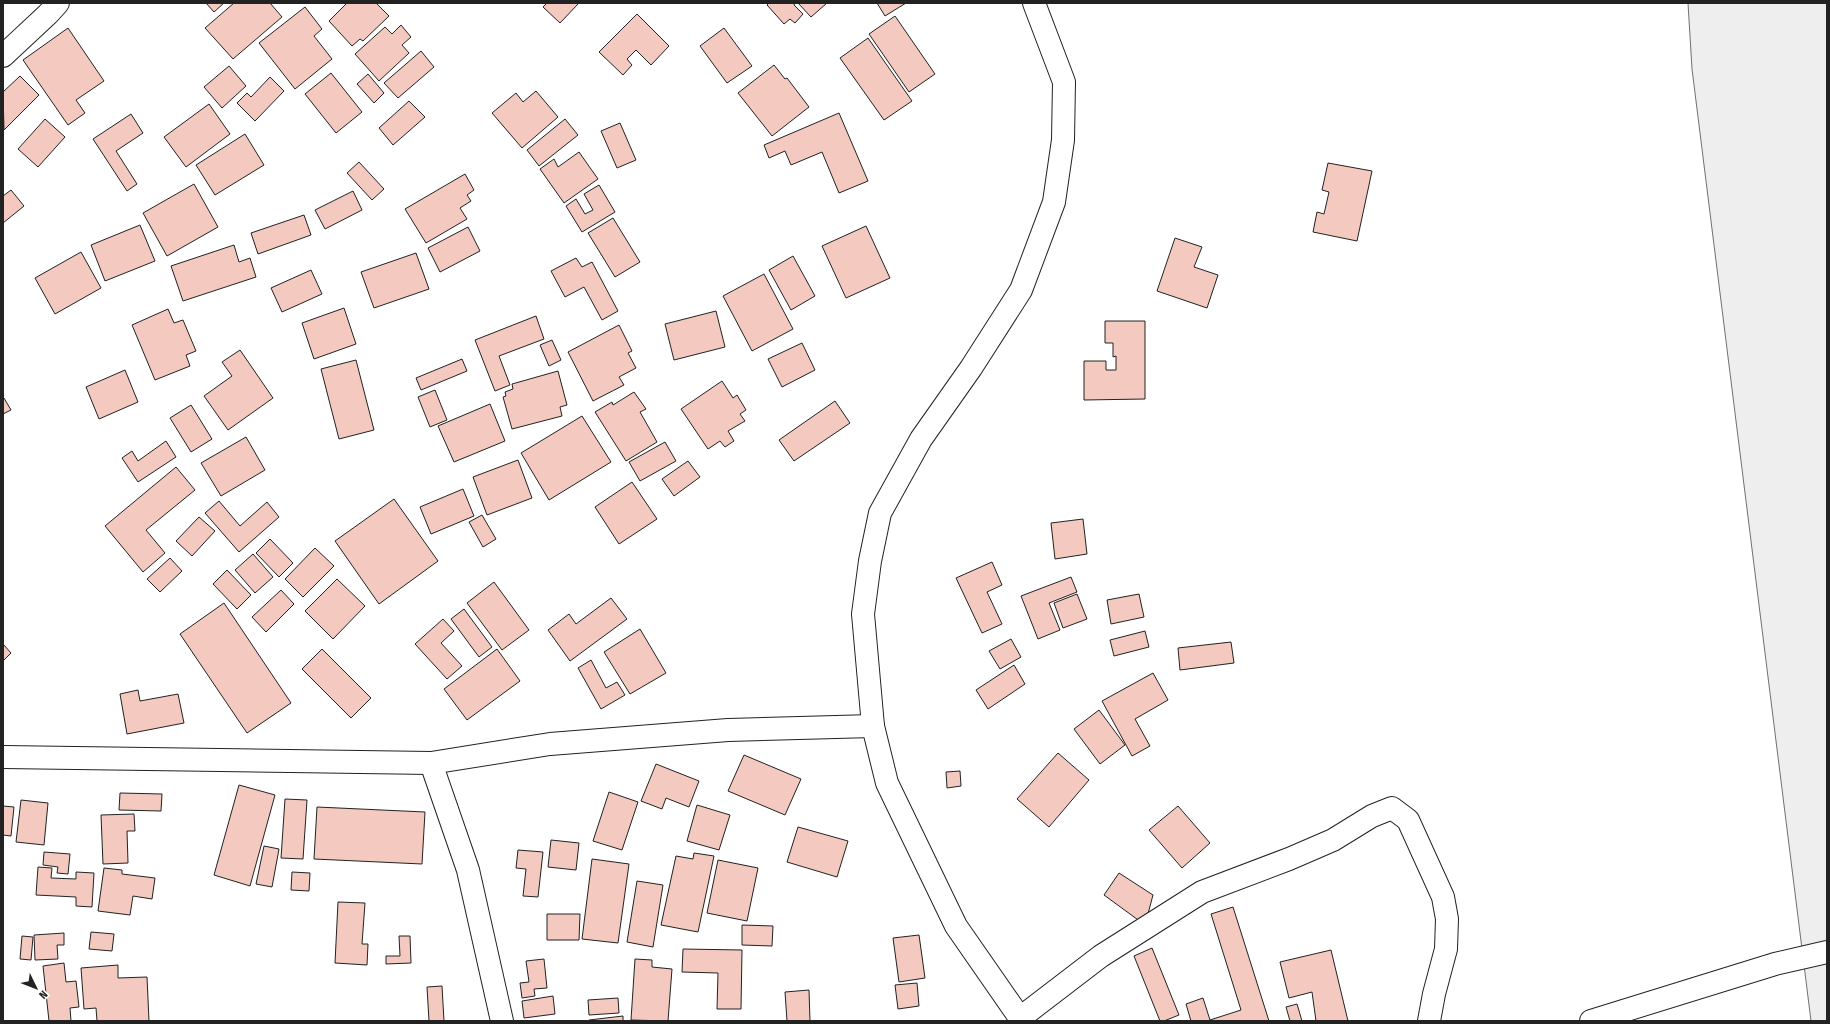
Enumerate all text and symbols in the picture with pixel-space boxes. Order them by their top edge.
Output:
north arrow [16,968,56,1008]
text: N [36,988,50,1001]

